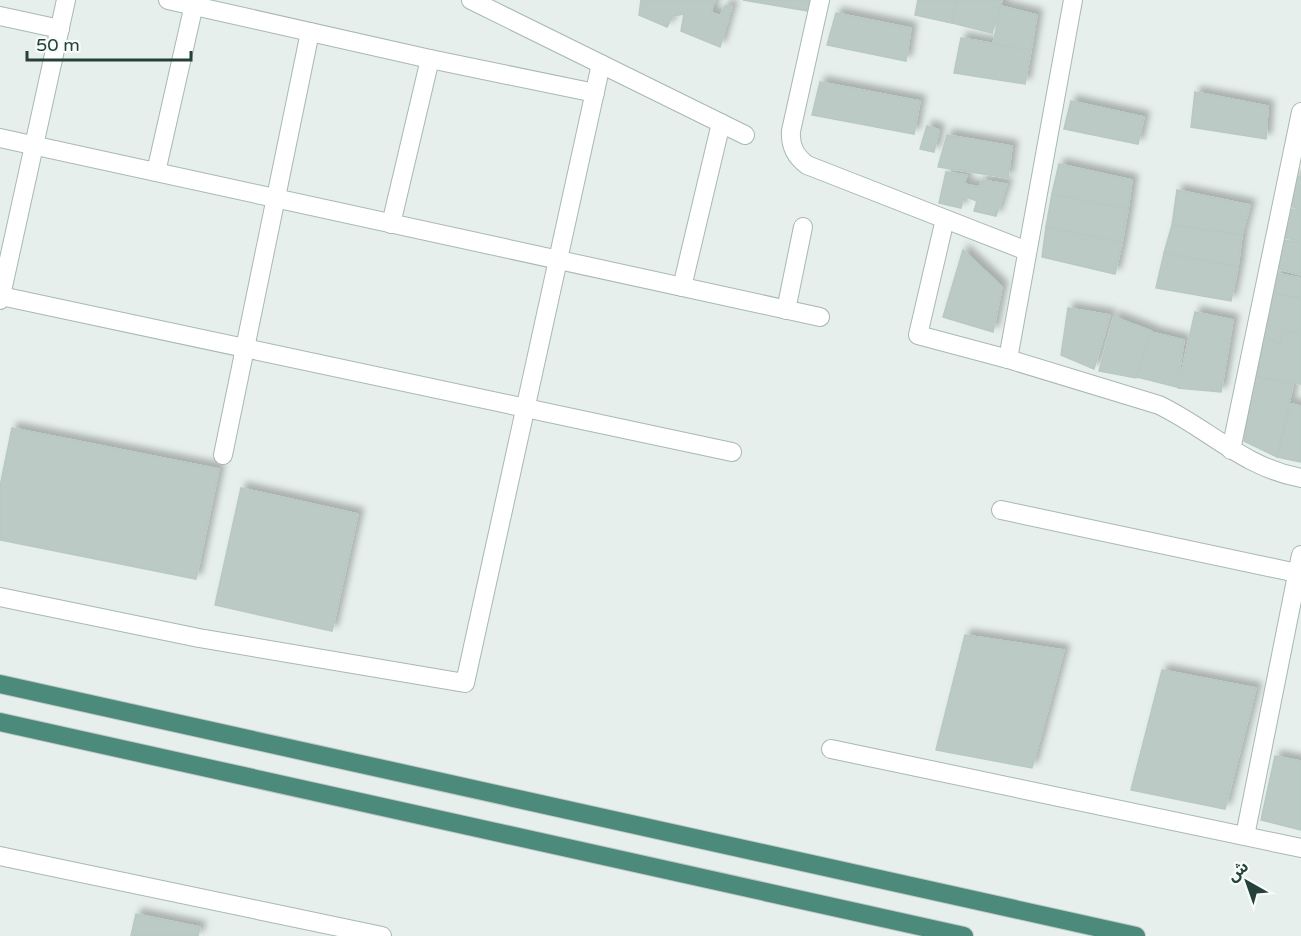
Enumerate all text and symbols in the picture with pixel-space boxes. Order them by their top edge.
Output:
scale bar [27,24,190,62]
text: 50 m [36,34,80,56]
north arrow [1217,852,1277,912]
text: ش [1223,857,1253,886]

